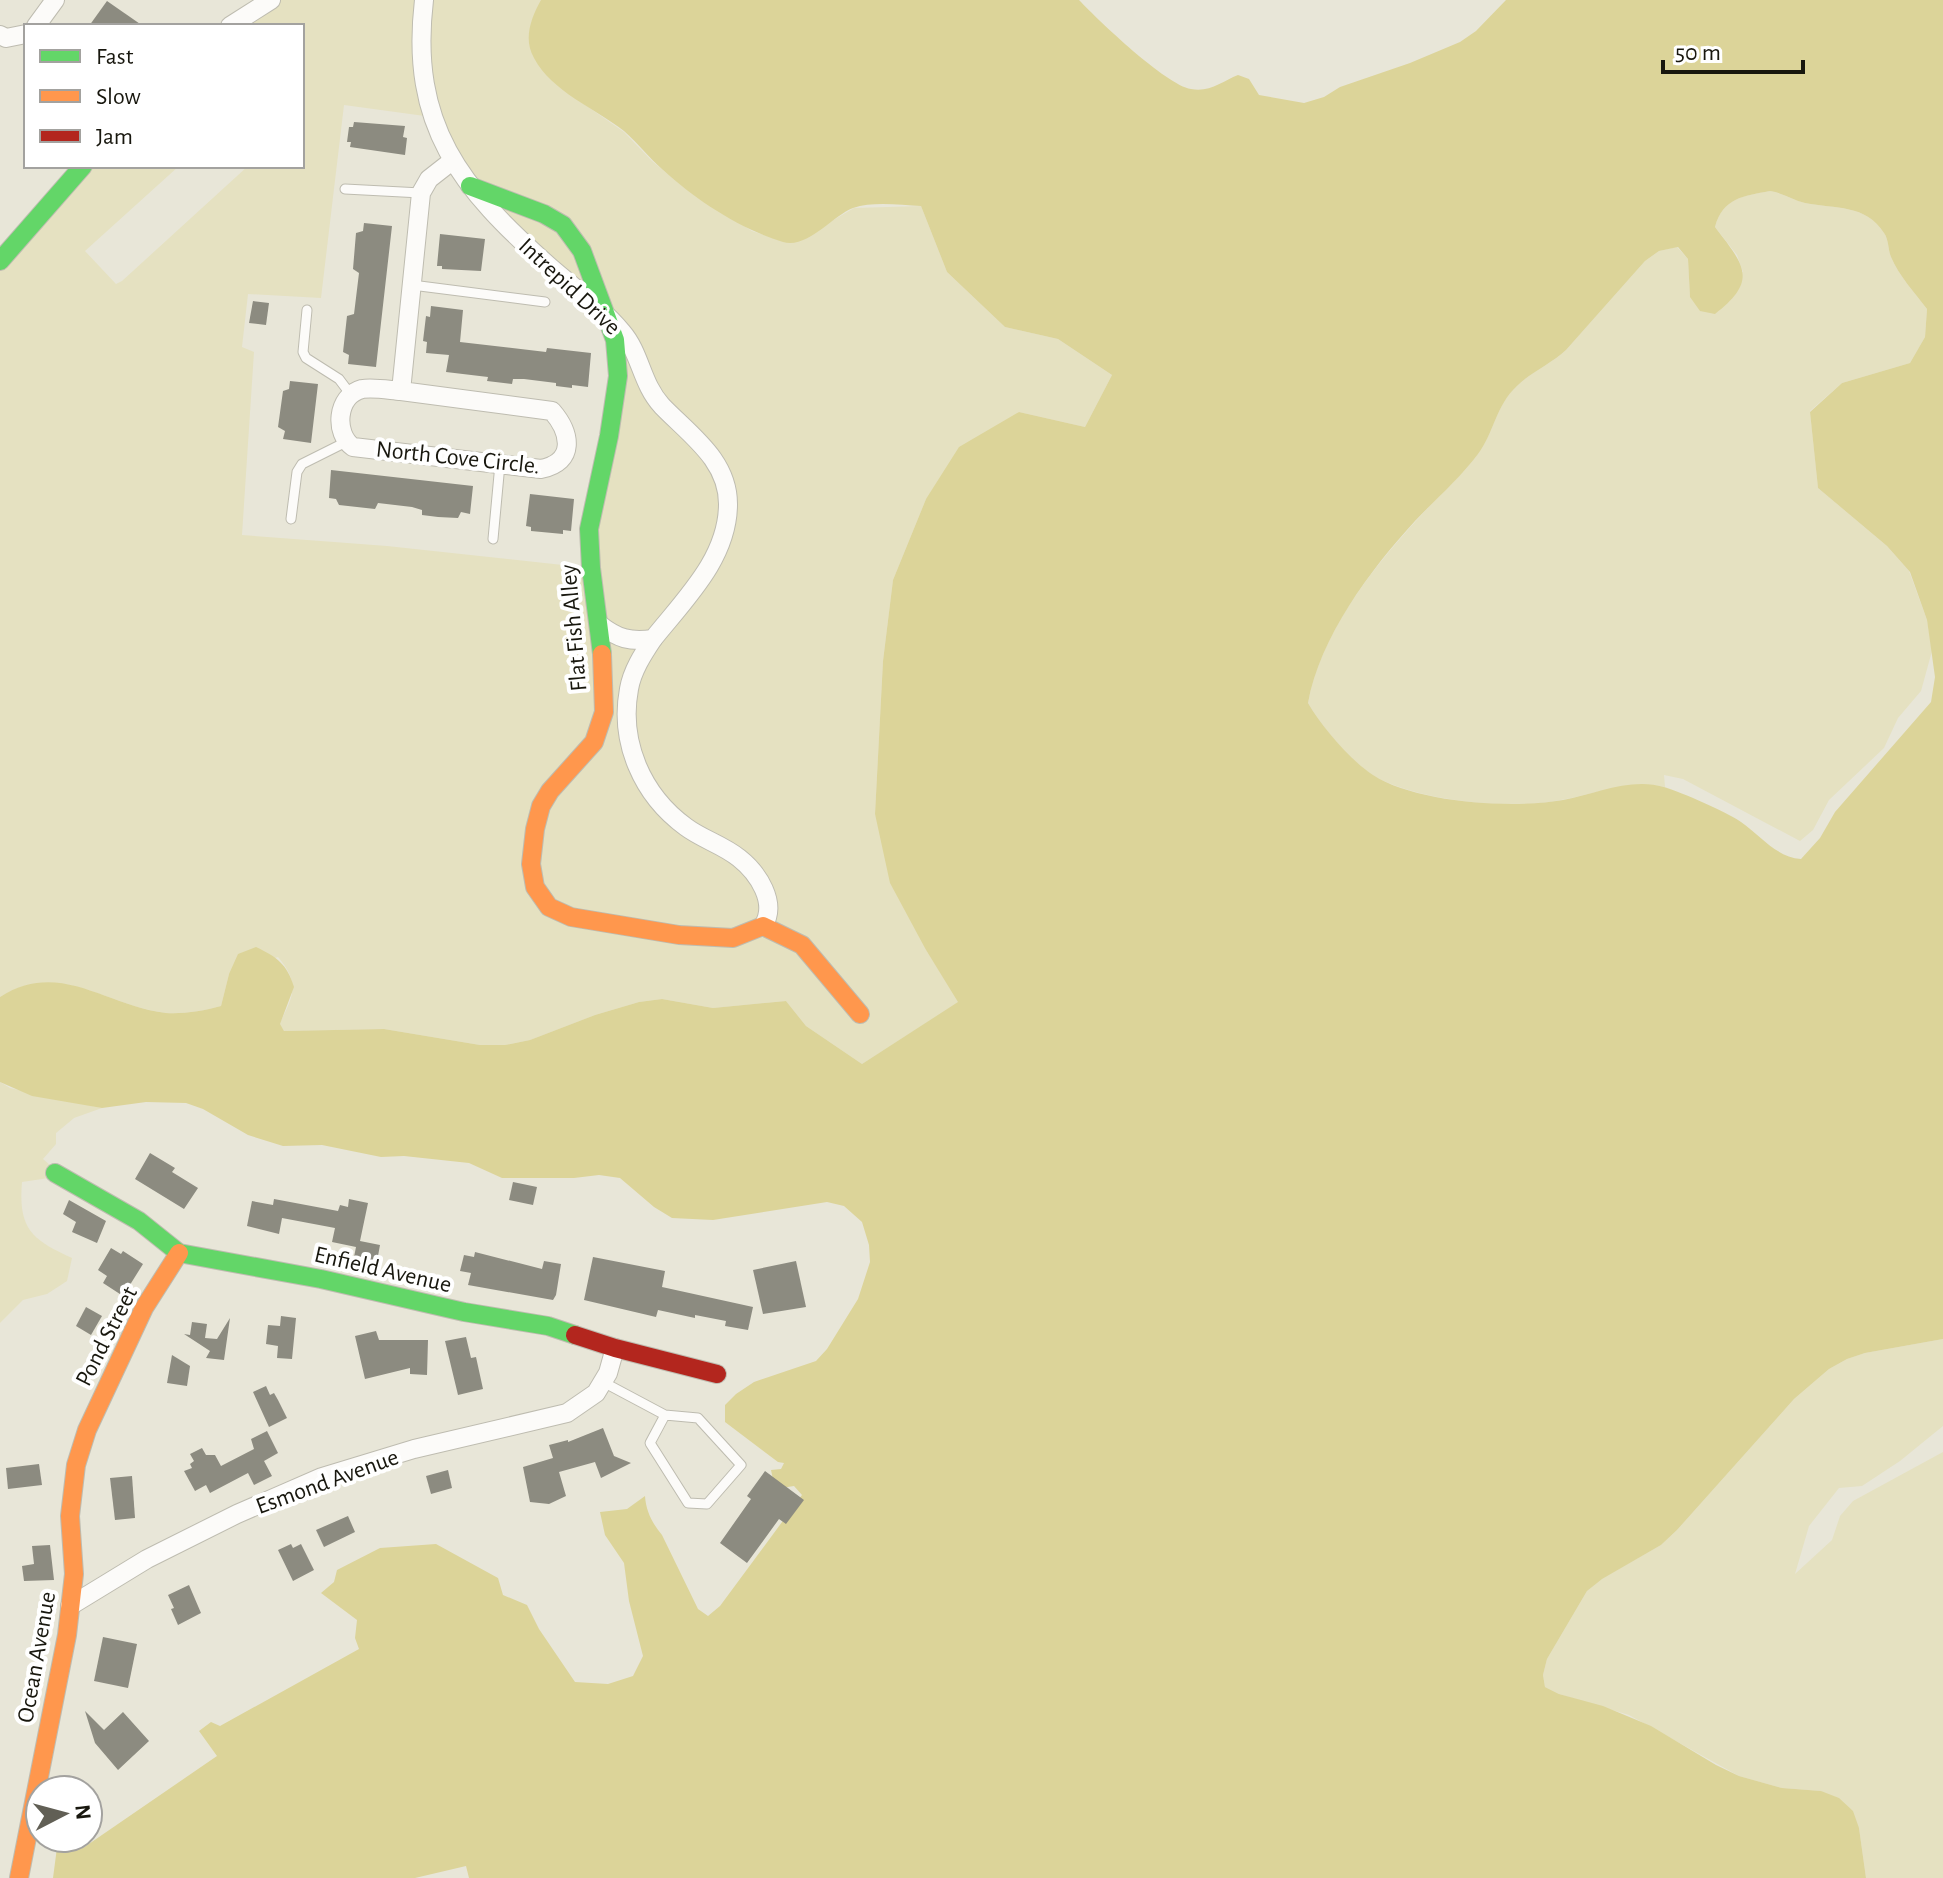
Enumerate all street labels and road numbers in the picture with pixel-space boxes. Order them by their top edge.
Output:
street label: Intrepid Drive [514,234,625,340]
street label: North Cove Circle. [375,437,541,479]
street label: Flat Fish Alley [556,563,592,693]
street label: Enfield Avenue [312,1243,454,1297]
street label: Pond Street [72,1282,142,1390]
street label: Esmond Avenue [253,1445,402,1519]
street label: Ocean Avenue [14,1590,60,1725]

